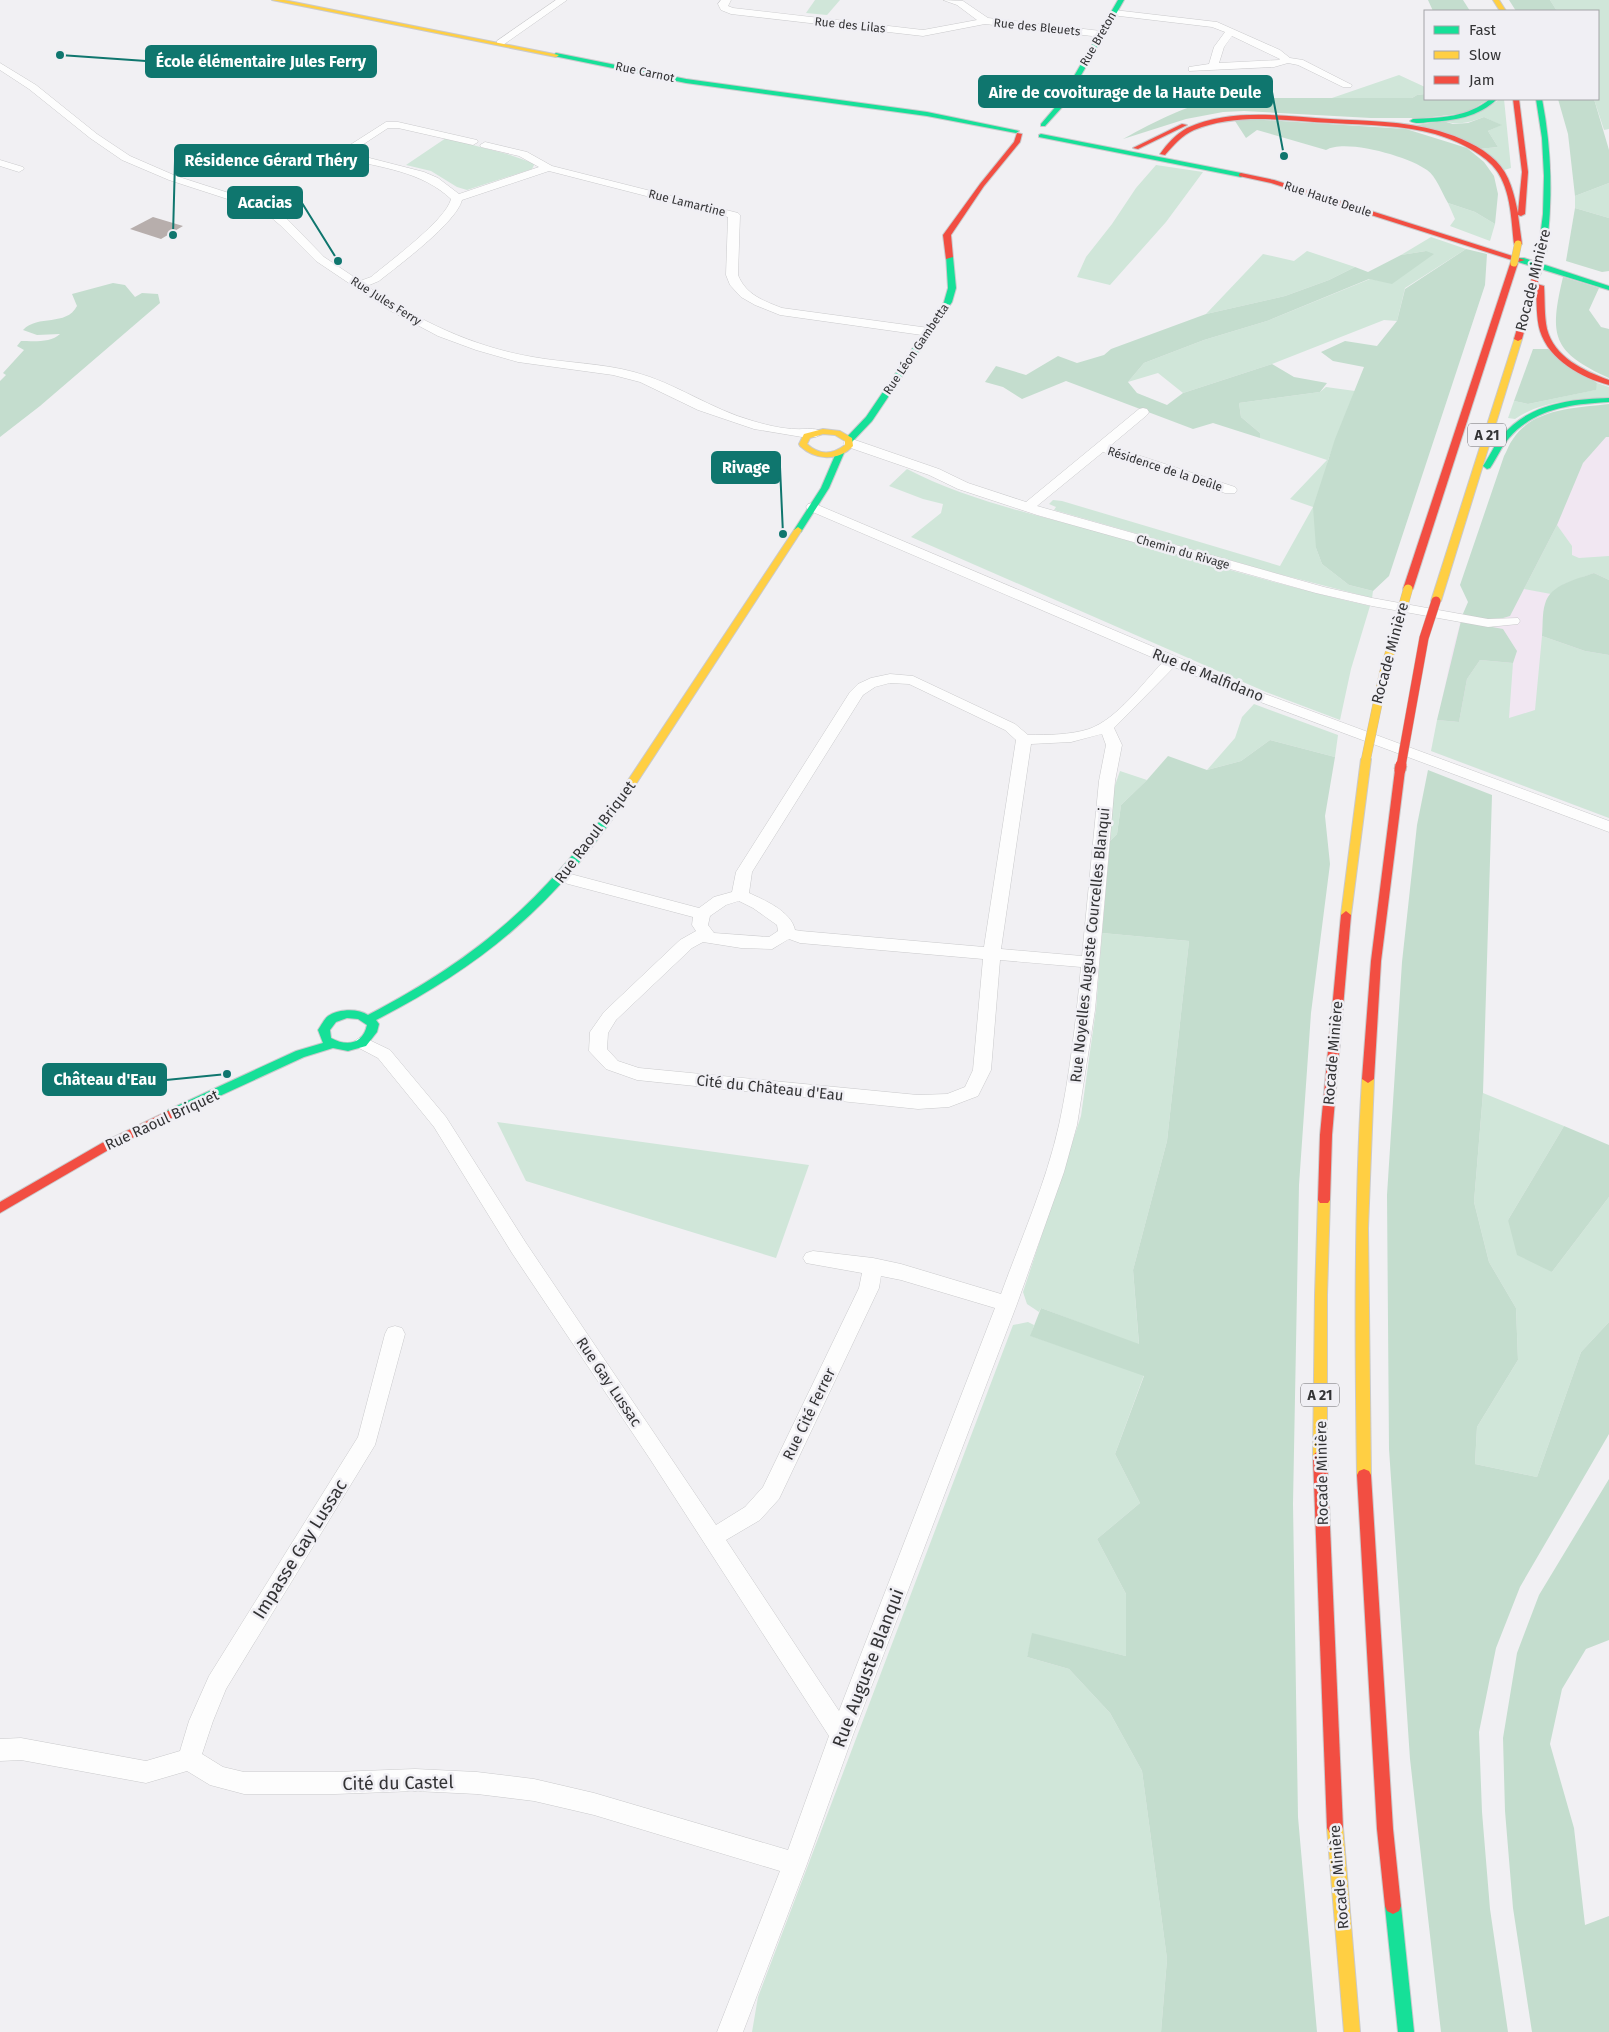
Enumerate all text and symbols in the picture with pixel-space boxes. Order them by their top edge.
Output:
street label: Rue Breton [1077,9,1119,69]
legend [1424,10,1599,100]
street label: Rue des Lilas [814,14,887,36]
street label: Rue des Bleuets [993,15,1081,39]
text: Fast [1469,21,1496,39]
callout: École élémentaire Jules Ferry [146,46,376,77]
text: Slow [1469,46,1501,64]
text: École élémentaire Jules Ferry [156,51,367,71]
street label: Rue Carnot [614,59,676,85]
text: Jam [1469,71,1495,89]
callout: Aire de covoiturage de la Haute Deule [979,76,1272,107]
text: Aire de covoiturage de la Haute Deule [988,83,1261,102]
callout: Résidence Gérard Théry [175,145,368,176]
text: Résidence Gérard Théry [185,151,358,170]
street label: Rue Haute Deule [1283,178,1373,220]
callout: Acacias [228,187,302,218]
street label: Rue Lamartine [647,187,727,219]
text: Acacias [237,193,292,212]
street label: Rocade Minière [1512,227,1554,333]
street label: Rue Jules Ferry [348,274,424,328]
street label: Rue Léon Gambetta [880,301,952,397]
road number: A 21 [1468,424,1506,446]
street label: Résidence de la Deûle [1106,444,1224,494]
callout: Rivage [712,452,780,483]
text: Rivage [722,458,770,477]
street label: Chemin du Rivage [1135,532,1231,572]
street label: Rocade Minière [1368,600,1412,706]
street label: Rue de Malfidano [1150,644,1266,706]
street label: Rue Raoul Briquet [551,777,640,887]
street label: Rue Noyelles Auguste Courcelles Blanqui [1067,807,1113,1083]
street label: Rocade Minière [1319,1000,1347,1106]
callout: Château d'Eau [43,1064,166,1095]
text: Château d'Eau [54,1070,156,1089]
street label: Cité du Château d'Eau [696,1071,844,1105]
street label: Rue Raoul Briquet [102,1086,222,1154]
street label: Rue Gay Lussac [573,1334,645,1430]
street label: Rue Cité Ferrer [779,1365,839,1463]
road number: A 21 [1301,1384,1339,1406]
street label: Rocade Minière [1312,1421,1332,1525]
street label: Impasse Gay Lussac [248,1475,352,1623]
street label: Rue Auguste Blanqui [828,1585,908,1751]
street label: Cité du Castel [342,1771,454,1795]
street label: Rocade Minière [1325,1824,1353,1930]

